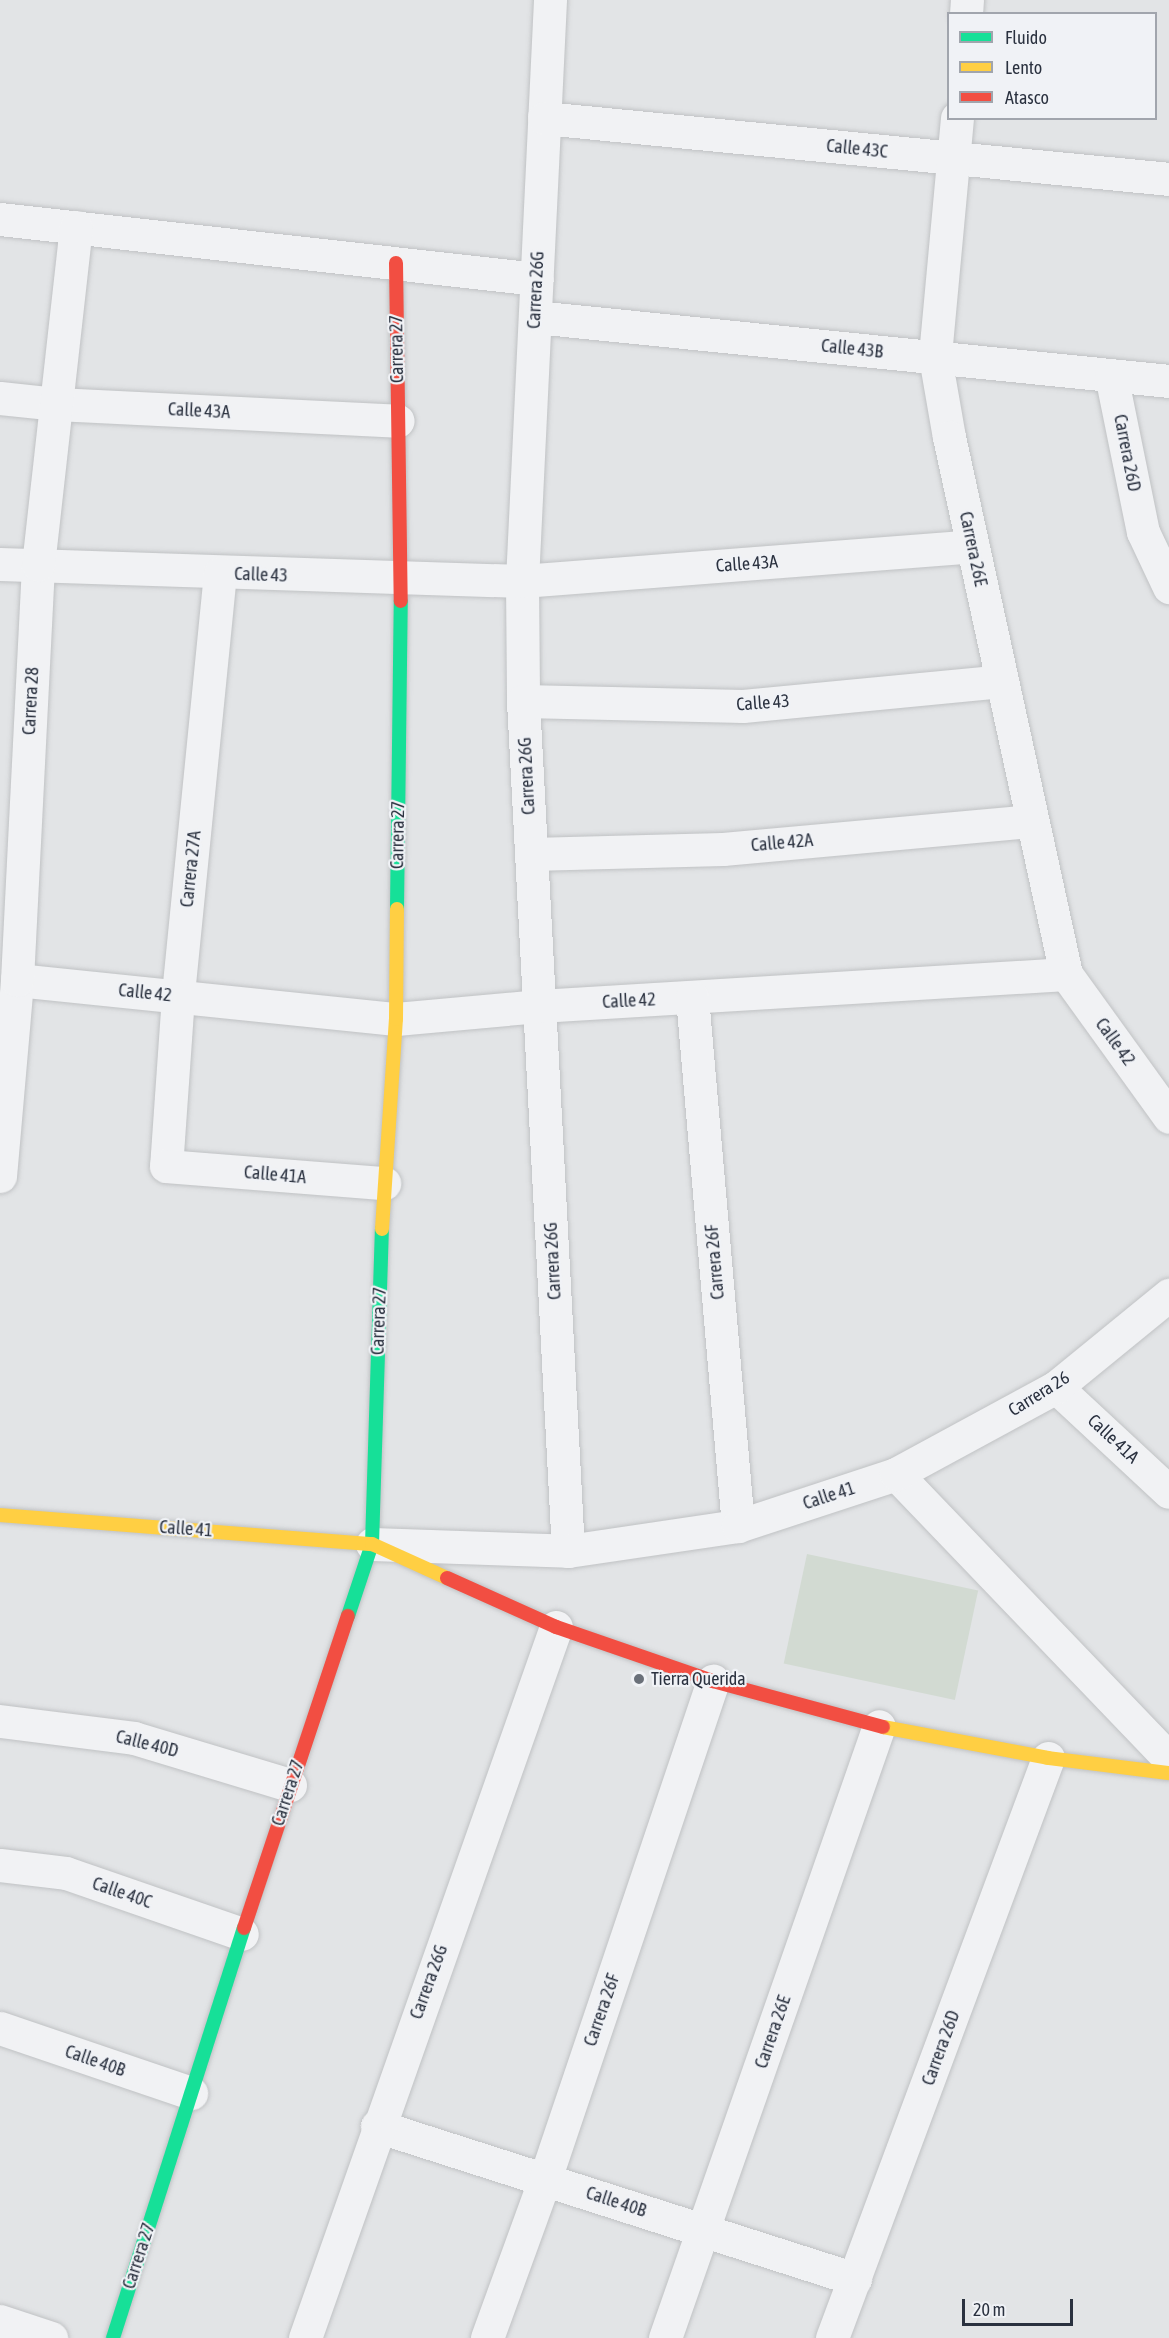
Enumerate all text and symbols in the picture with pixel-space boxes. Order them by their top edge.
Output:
legend [947,12,1157,120]
text: Fluido [1005,27,1047,48]
text: Lento [1005,57,1042,78]
text: Atasco [1005,87,1049,108]
street label: Calle 43C [825,135,889,163]
street label: Carrera 26G [523,251,549,329]
street label: Carrera 27 [386,315,408,383]
street label: Calle 43B [820,335,884,363]
street label: Calle 43A [167,399,231,423]
street label: Carrera 26D [1109,413,1145,493]
street label: Carrera 26E [955,510,991,588]
street label: Calle 43A [715,551,779,577]
street label: Calle 43 [234,563,288,587]
street label: Carrera 28 [18,666,44,736]
street label: Calle 43 [736,690,790,716]
street label: Carrera 26G [514,737,540,815]
street label: Carrera 27 [387,801,409,869]
street label: Carrera 27A [176,830,206,908]
street label: Calle 42A [750,830,814,856]
street label: Calle 42 [117,979,173,1007]
street label: Calle 42 [602,989,656,1013]
street label: Calle 42 [1091,1014,1139,1070]
street label: Calle 41A [243,1162,307,1188]
street label: Carrera 26G [540,1222,566,1300]
street label: Carrera 26F [701,1224,729,1300]
street label: Carrera 27 [367,1287,391,1355]
street label: Carrera 26 [1004,1367,1074,1421]
street label: Calle 41A [1083,1410,1143,1468]
street label: Calle 41 [800,1477,858,1515]
street label: Calle 41 [159,1516,213,1542]
place label: Tierra Querida [651,1668,746,1690]
marker: Tierra Querida [632,1672,646,1686]
street label: Calle 40D [114,1726,180,1762]
street label: Carrera 27 [267,1757,309,1829]
street label: Calle 40C [89,1873,155,1913]
street label: Carrera 26G [406,1942,452,2022]
street label: Carrera 26F [580,1971,624,2049]
street label: Carrera 26E [750,1993,796,2071]
street label: Carrera 26D [918,2008,964,2088]
street label: Calle 40B [62,2041,128,2081]
street label: Calle 40B [583,2182,649,2222]
street label: Carrera 27 [118,2220,160,2292]
scale bar [965,2287,1076,2325]
text: 20 m [973,2299,1005,2320]

